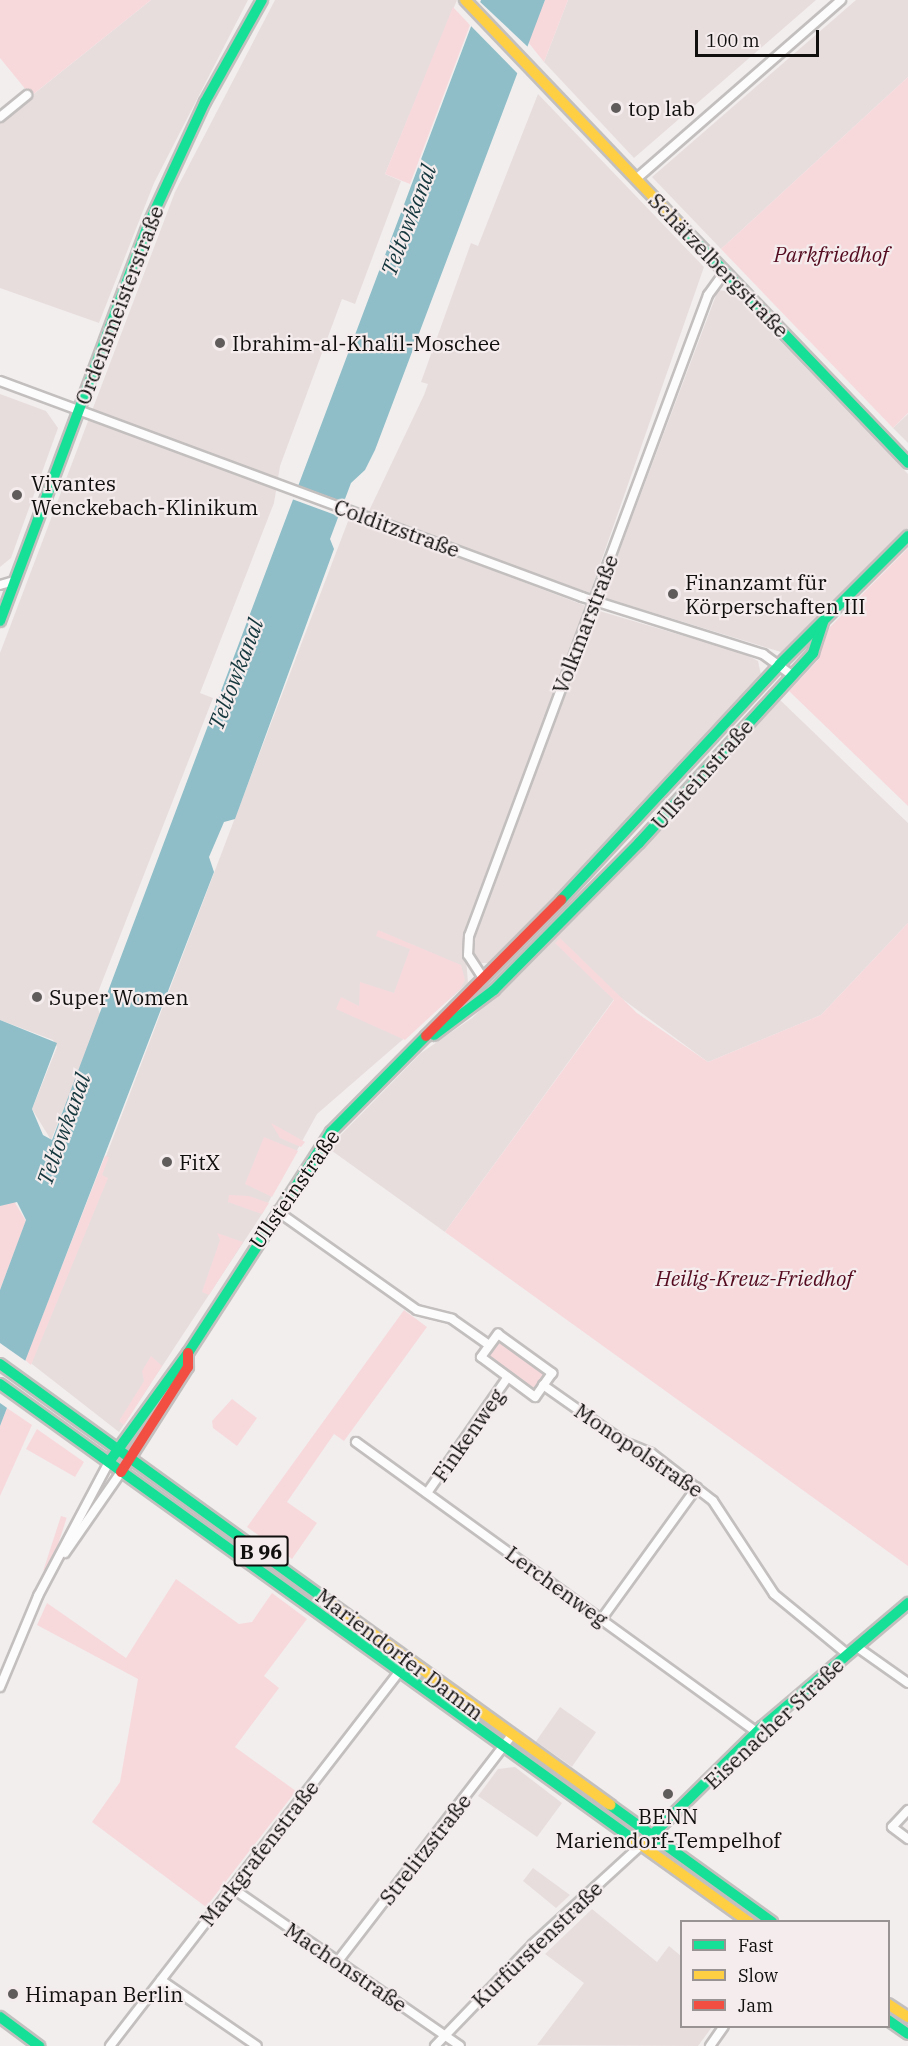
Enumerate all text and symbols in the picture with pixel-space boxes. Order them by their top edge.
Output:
scale bar [698,18,822,56]
text: 100 m [706,29,760,52]
place label: top lab [628,95,695,121]
marker: top lab [609,101,623,115]
water label: Teltowkanal [375,161,441,279]
street label: Schätzelbergstraße [644,188,794,342]
street label: Ordensmeisterstraße [69,202,169,408]
park label: Parkfriedhof [774,241,888,267]
place label: Ibrahim-al-Khalil-Moschee [232,330,500,356]
marker: Ibrahim-al-Khalil-Moschee [213,336,227,350]
place label: Vivantes Wenckebach-Klinikum [31,470,258,520]
marker: Vivantes Wenckebach-Klinikum [8,486,26,504]
street label: Colditzstraße [331,494,463,562]
street label: Volkmarstraße [547,551,623,697]
place label: Finanzamt für Körperschaften III [685,569,866,619]
marker: Finanzamt für Körperschaften III [666,587,680,601]
water label: Teltowkanal [202,615,268,733]
street label: Ullsteinstraße [646,714,758,834]
place label: Super Women [49,984,189,1010]
marker: Super Women [30,990,44,1004]
water label: Teltowkanal [31,1070,95,1188]
street label: Ullsteinstraße [244,1124,344,1254]
place label: FitX [179,1149,220,1175]
marker: FitX [160,1155,174,1169]
park label: Heilig-Kreuz-Friedhof [655,1265,853,1291]
street label: Finkenweg [427,1384,509,1486]
street label: Monopolstraße [570,1398,708,1502]
road number: B 96 [232,1534,290,1568]
street label: Lerchenweg [501,1540,613,1632]
street label: Mariendorfer Damm [311,1583,489,1725]
street label: Eisenacher Straße [699,1652,849,1794]
street label: Markgrafenstraße [194,1775,324,1931]
marker: BENN Mariendorf-Tempelhof [661,1787,675,1801]
street label: Strelitzstraße [374,1788,476,1910]
place label: BENN Mariendorf-Tempelhof [555,1803,781,1853]
street label: Kurfürstenstraße [467,1875,607,2013]
street label: Machonstraße [280,1917,412,2017]
legend [680,1920,890,2028]
text: Fast [738,1934,773,1957]
text: Slow [738,1964,778,1987]
place label: Himapan Berlin [25,1981,183,2007]
marker: Himapan Berlin [6,1987,20,2001]
text: Jam [738,1994,773,2017]

